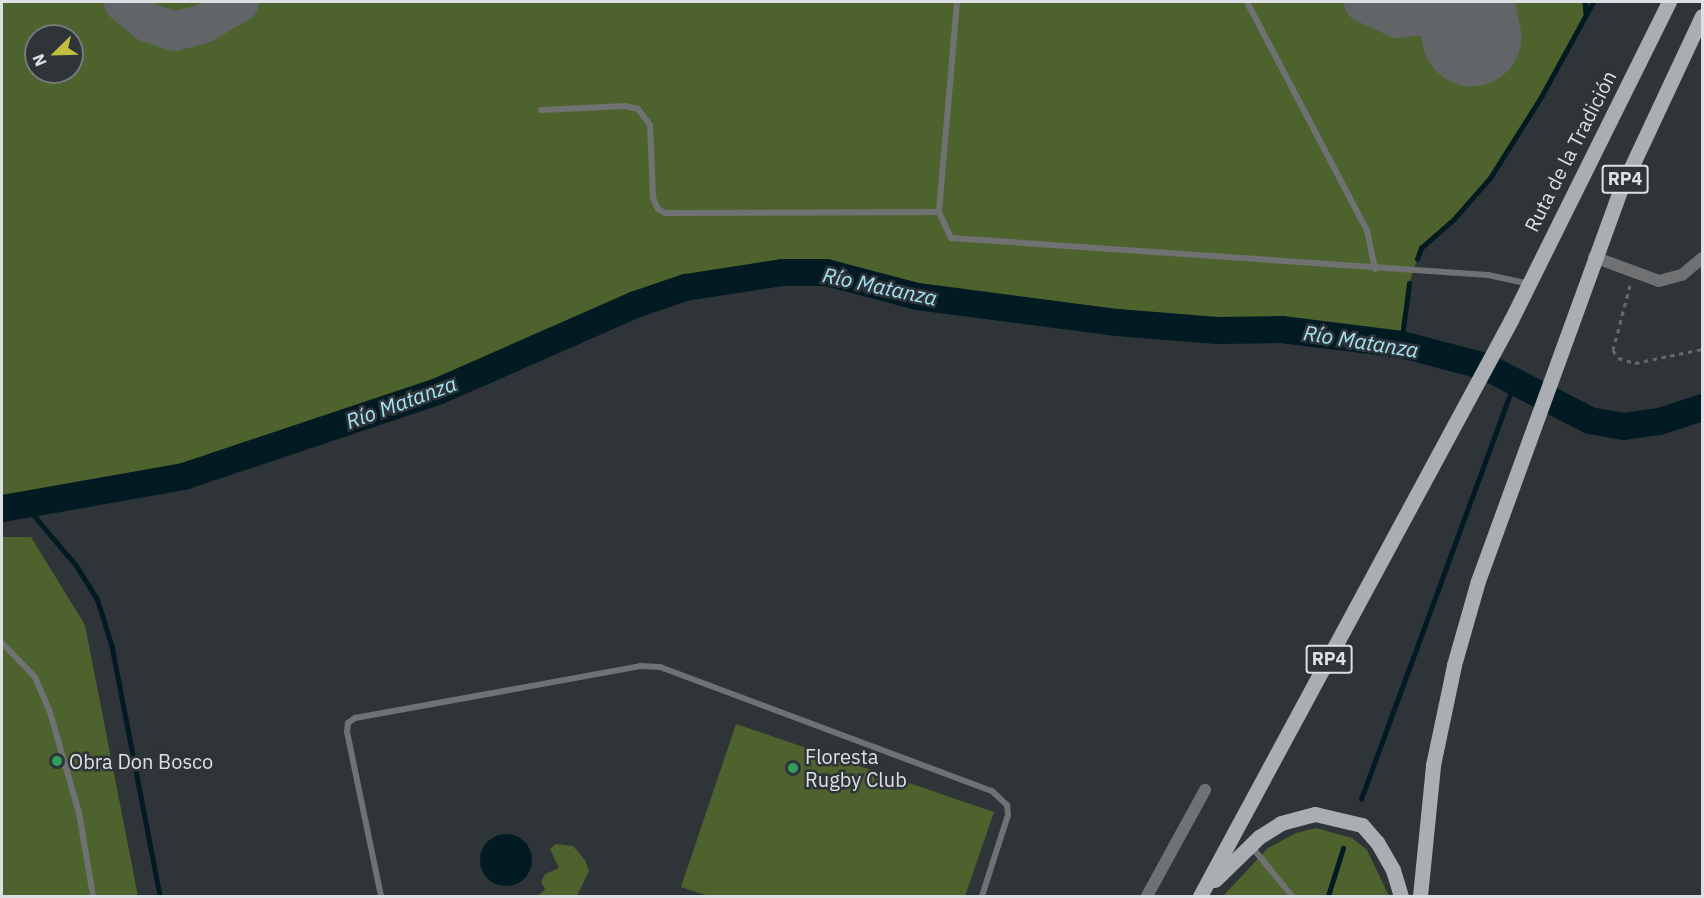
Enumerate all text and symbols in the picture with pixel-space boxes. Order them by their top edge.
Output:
north arrow [24,24,84,84]
text: N [28,51,51,69]
street label: Ruta de la Tradición [1519,67,1621,235]
road number: RP4 [1601,164,1649,194]
water label: Río Matanza [821,262,939,310]
water label: Río Matanza [1302,319,1420,363]
water label: Río Matanza [342,370,460,434]
road number: RP4 [1305,644,1353,674]
place label: Floresta Rugby Club [805,744,907,791]
place label: Obra Don Bosco [69,749,213,773]
marker: Obra Don Bosco [50,754,64,768]
marker: Floresta Rugby Club [786,761,800,775]

